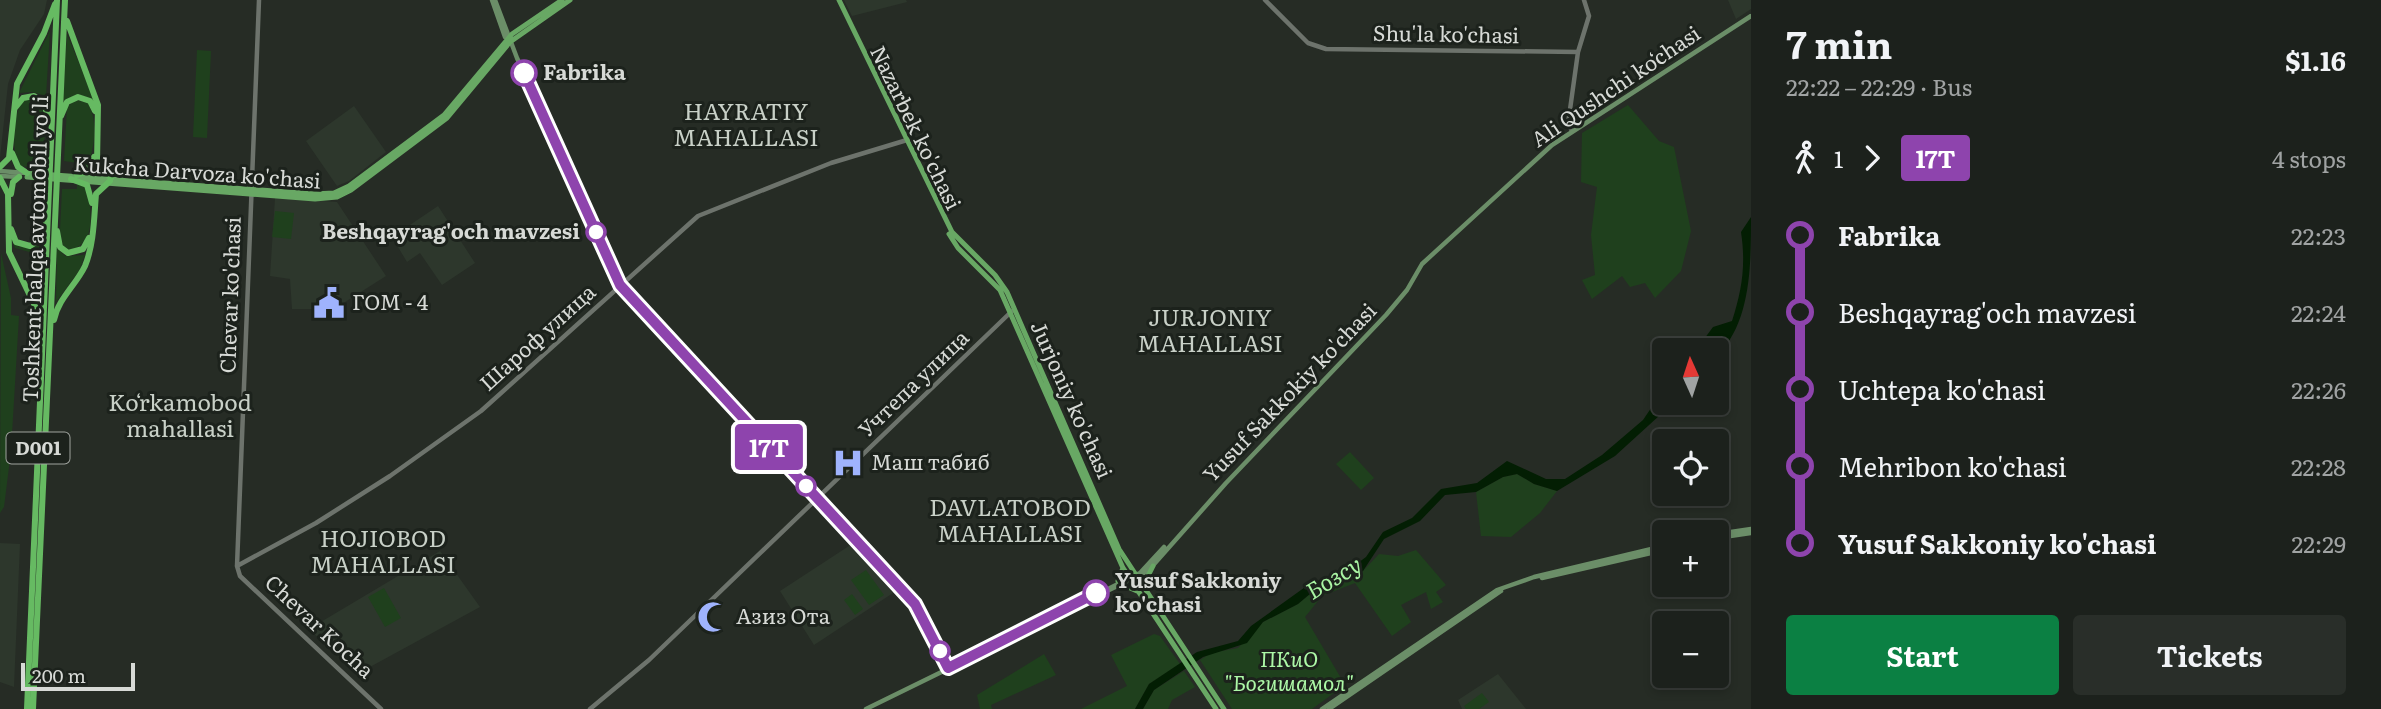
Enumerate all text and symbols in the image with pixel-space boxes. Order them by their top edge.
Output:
text: 7 min [1786,14,1892,71]
street label: Shu'la ko'chasi [1373,16,1520,49]
street label: Ali Qushchi koʻchasi [1524,17,1705,153]
street label: Nazarbek ko'chasi [864,40,970,214]
text: $1.16 [2285,40,2346,79]
place label: Fabrika [543,55,627,86]
marker: Fabrika [511,60,537,86]
text: 22:22 – 22:29 · Bus [1786,69,1972,103]
district label: HAYRATIY MAHALLASI [673,93,819,153]
street label: Toshkent halqa avtomobil yo'li [13,95,54,403]
icon: walk [1786,139,1824,177]
icon: forward [1853,139,1891,177]
text: 17T [1915,140,1956,175]
text: 1 [1834,141,1843,175]
text: 4 stops [2272,141,2346,175]
street label: Kukcha Darvoza ko'chasi [72,146,322,195]
place label: Beshqayrag'och mavzesi [322,214,580,245]
text: Fabrika [1838,215,1941,254]
street label: Chevar ko'chasi [210,216,247,374]
text: 22:23 [2291,218,2346,252]
marker: Beshqayrag'och mavzesi [586,222,606,242]
street label: Шароф улица [471,275,602,397]
place label: ГОМ - 4 [352,285,429,316]
public building icon: ГОМ - 4 [312,286,346,320]
text: Beshqayrag'och mavzesi [1838,292,2136,331]
street label: Yusuf Sakkokiy ko'chasi [1194,295,1382,488]
text: 22:24 [2291,295,2346,329]
district label: JURJONIY MAHALLASI [1137,299,1283,359]
street label: Jurjoniy ko'chasi [1025,315,1122,483]
street label: Учтепа улица [850,321,975,443]
north arrow [1652,338,1729,415]
map controls [1652,338,1729,688]
text: Uchtepa ko'chasi [1838,369,2046,408]
text: 22:26 [2291,372,2346,406]
district label: Koʻrkamobod mahallasi [108,384,252,444]
line badge: 17T [729,424,809,470]
text: 17T [749,429,789,464]
button: locate [1652,429,1729,506]
road number: D001 [7,432,70,463]
place label: Маш табиб [871,445,990,476]
hospital icon: Маш табиб [831,446,865,480]
text: Mehribon ko'chasi [1838,446,2067,485]
text: 22:28 [2291,449,2346,483]
unlabelled marker [796,476,816,496]
district label: DAVLATOBOD MAHALLASI [929,489,1091,549]
district label: HOJIOBOD MAHALLASI [310,520,456,580]
button: + [1652,520,1729,597]
text: Yusuf Sakkoniy ko'chasi [1838,523,2156,562]
text: 22:29 [2292,526,2346,560]
water label: Бозсу [1298,546,1368,606]
place label: Yusuf Sakkoniy ko'chasi [1115,563,1281,618]
street label: Chevar Kocha [259,566,383,685]
marker: Yusuf Sakkoniy ko'chasi [1083,580,1109,606]
place label: Азиз Ота [736,599,831,630]
mosque icon: Азиз Ота [696,600,730,634]
button: − [1652,611,1729,688]
button: Start [1786,615,2059,695]
button: Tickets [2073,615,2346,695]
unlabelled marker [930,641,950,661]
park label: ПКиО "Богишамол" [1224,642,1354,697]
scale bar [21,660,135,692]
text: 200 m [32,661,86,689]

